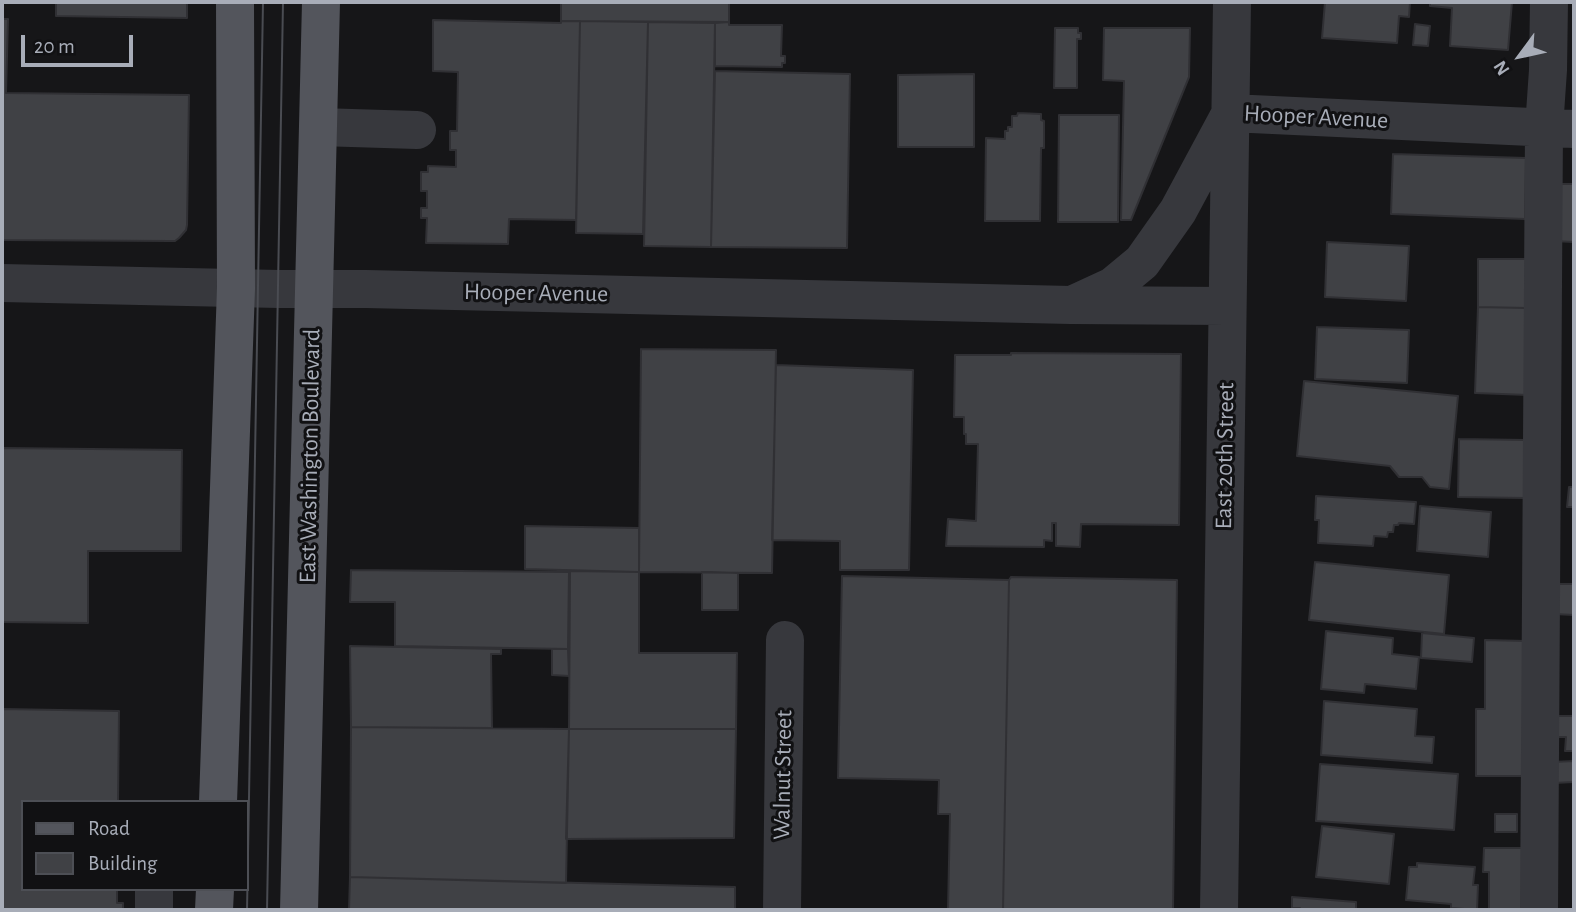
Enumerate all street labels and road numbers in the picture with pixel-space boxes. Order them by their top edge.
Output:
street label: Hooper Avenue [1243,99,1389,135]
street label: Hooper Avenue [464,277,608,309]
street label: East Washington Boulevard [293,328,327,584]
street label: East 20th Street [1209,382,1241,530]
street label: Walnut Street [767,710,799,840]

